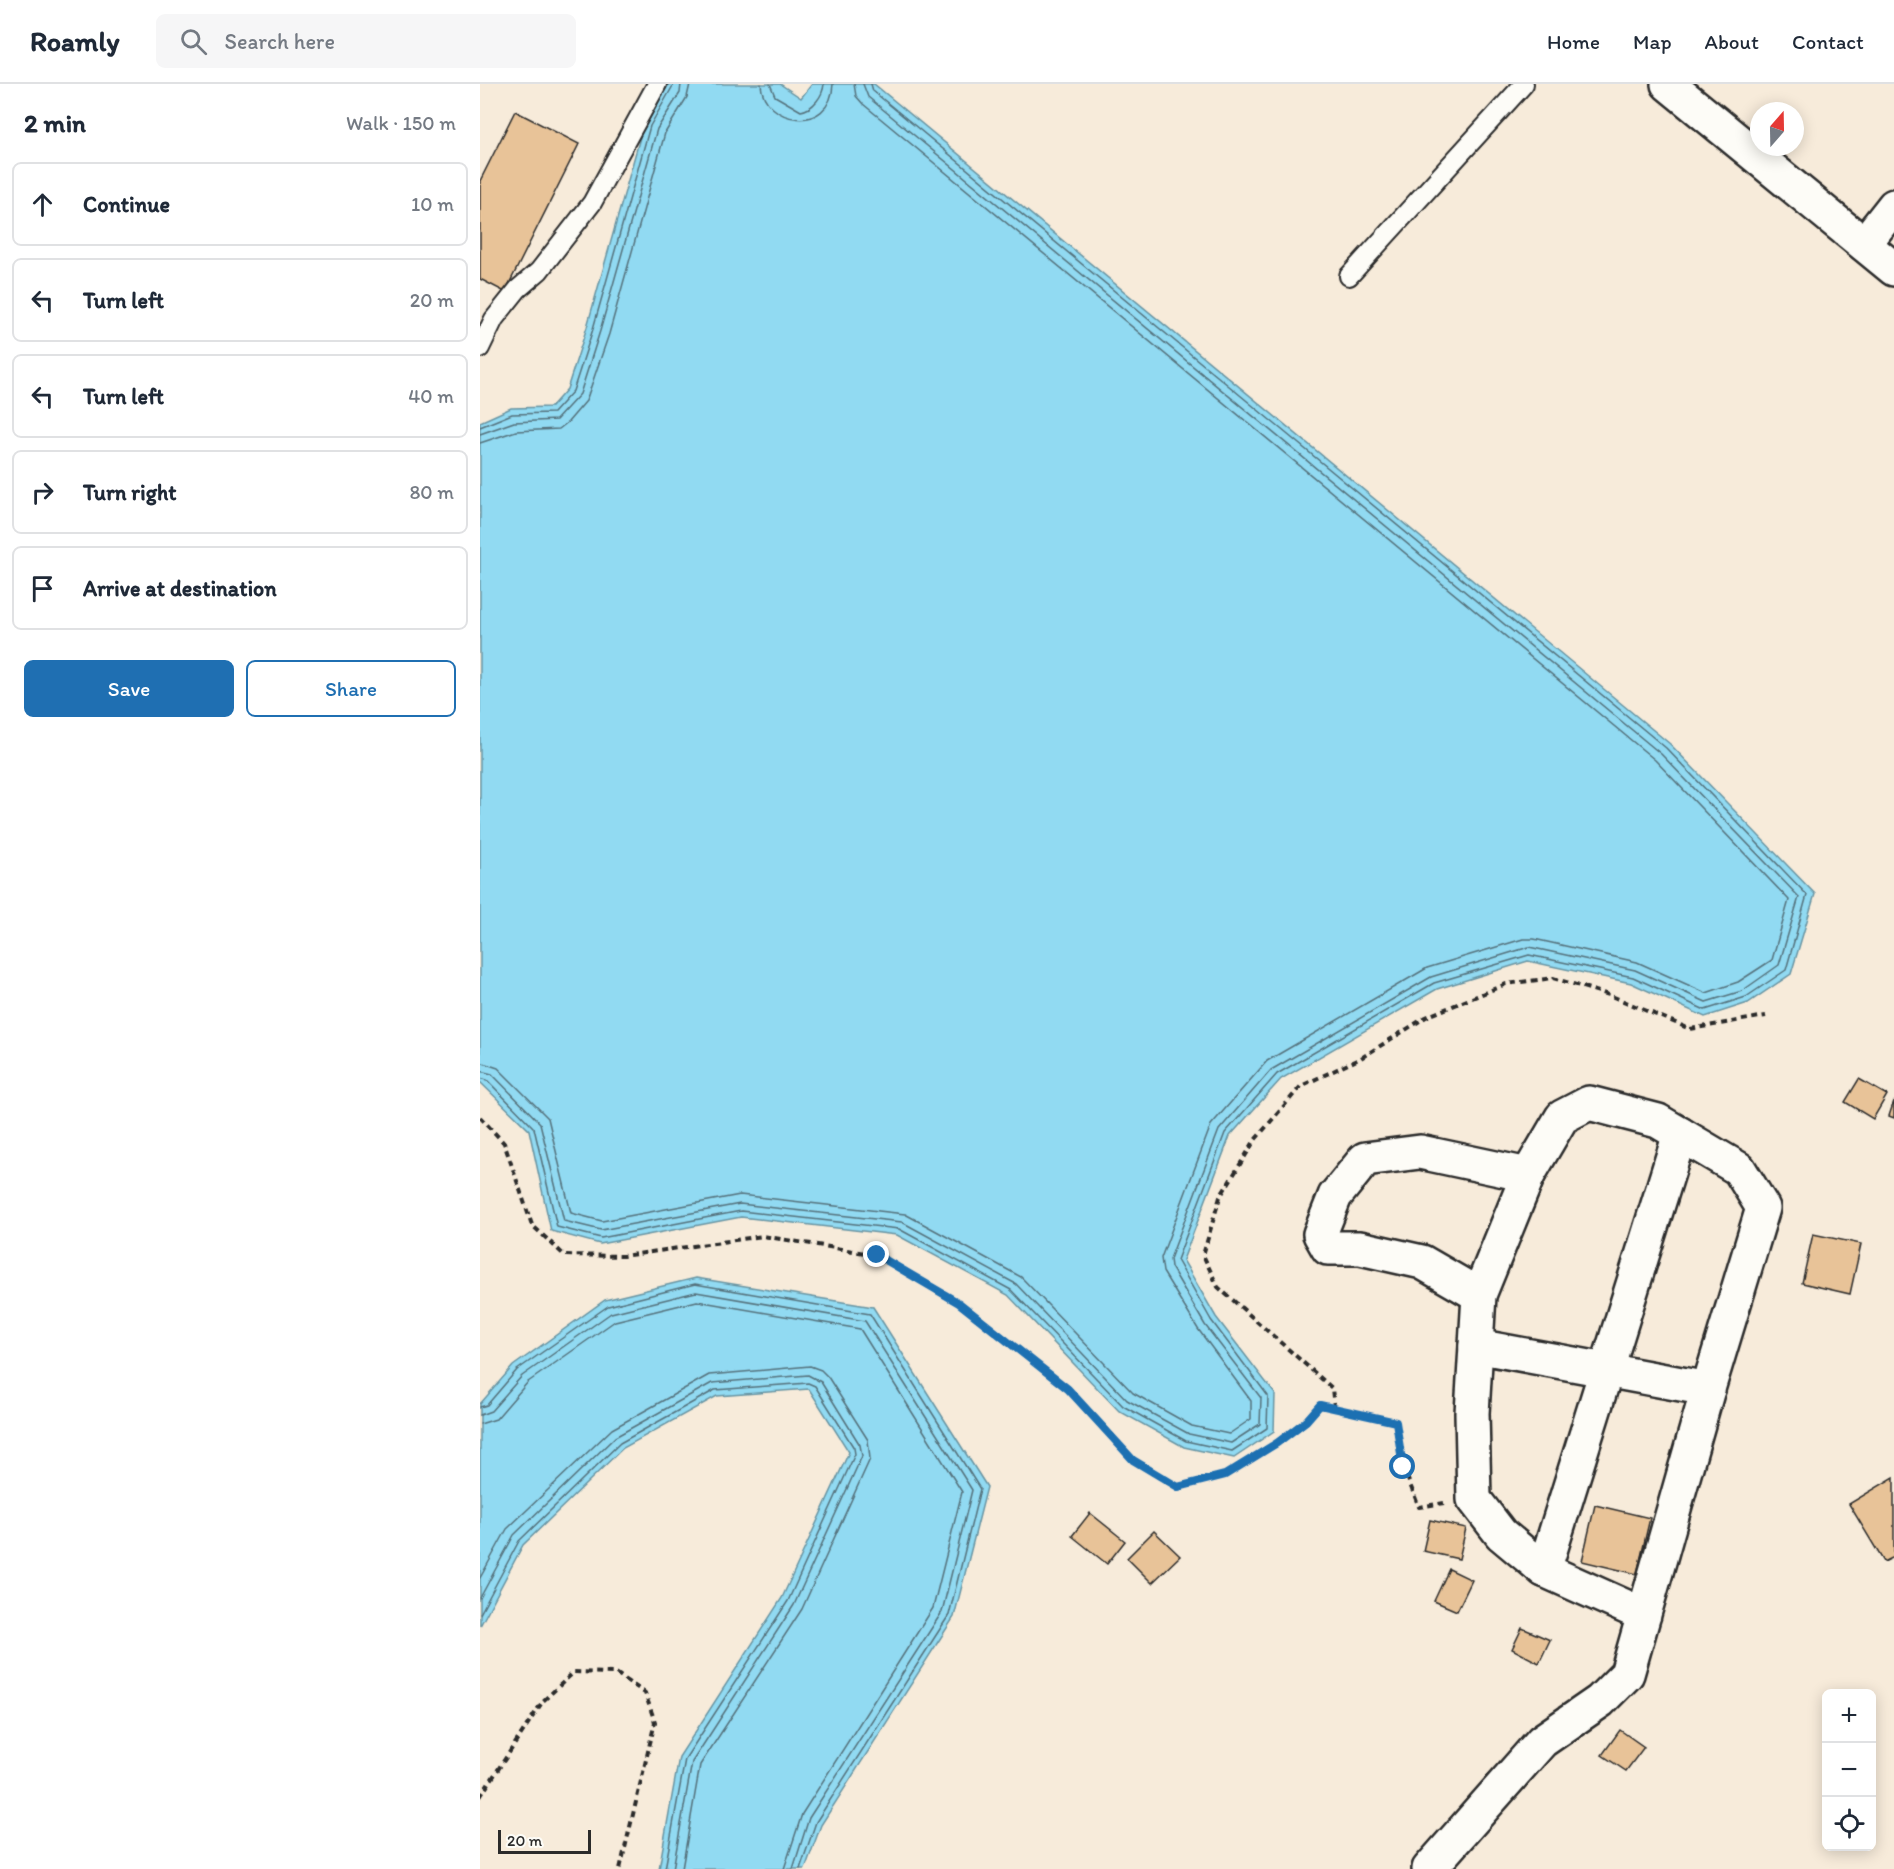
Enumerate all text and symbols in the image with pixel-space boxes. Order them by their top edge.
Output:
search box [156,14,576,68]
text: Roamly [30,24,120,58]
icon: search [177,25,210,58]
text: Search here [225,28,335,55]
text: Home [1547,29,1600,54]
text: Map [1633,29,1672,54]
text: About [1705,29,1759,54]
text: Contact [1792,29,1864,54]
north arrow [1750,102,1804,156]
text: 2 min [24,107,86,139]
text: Walk · 150 m [346,111,456,135]
icon: ahead [26,188,59,221]
text: Continue [83,191,170,218]
text: 10 m [411,192,454,216]
icon: left [26,284,59,317]
text: Turn left [83,287,164,314]
text: 20 m [410,288,454,312]
icon: left [26,380,59,413]
text: Turn left [83,383,164,410]
text: 40 m [408,384,454,408]
icon: right [26,476,59,509]
text: Turn right [83,479,177,506]
text: 80 m [409,480,454,504]
icon: arrive [26,572,59,605]
text: Arrive at destination [83,575,277,602]
button: Save [24,660,234,717]
button: Share [246,660,456,717]
route end [863,1241,889,1267]
route start [1389,1453,1415,1479]
map controls [1822,1689,1876,1851]
button: + [1822,1689,1876,1743]
button: − [1822,1743,1876,1797]
button: locate [1822,1797,1876,1851]
scale bar [498,1827,591,1854]
text: 20 m [507,1831,542,1850]

